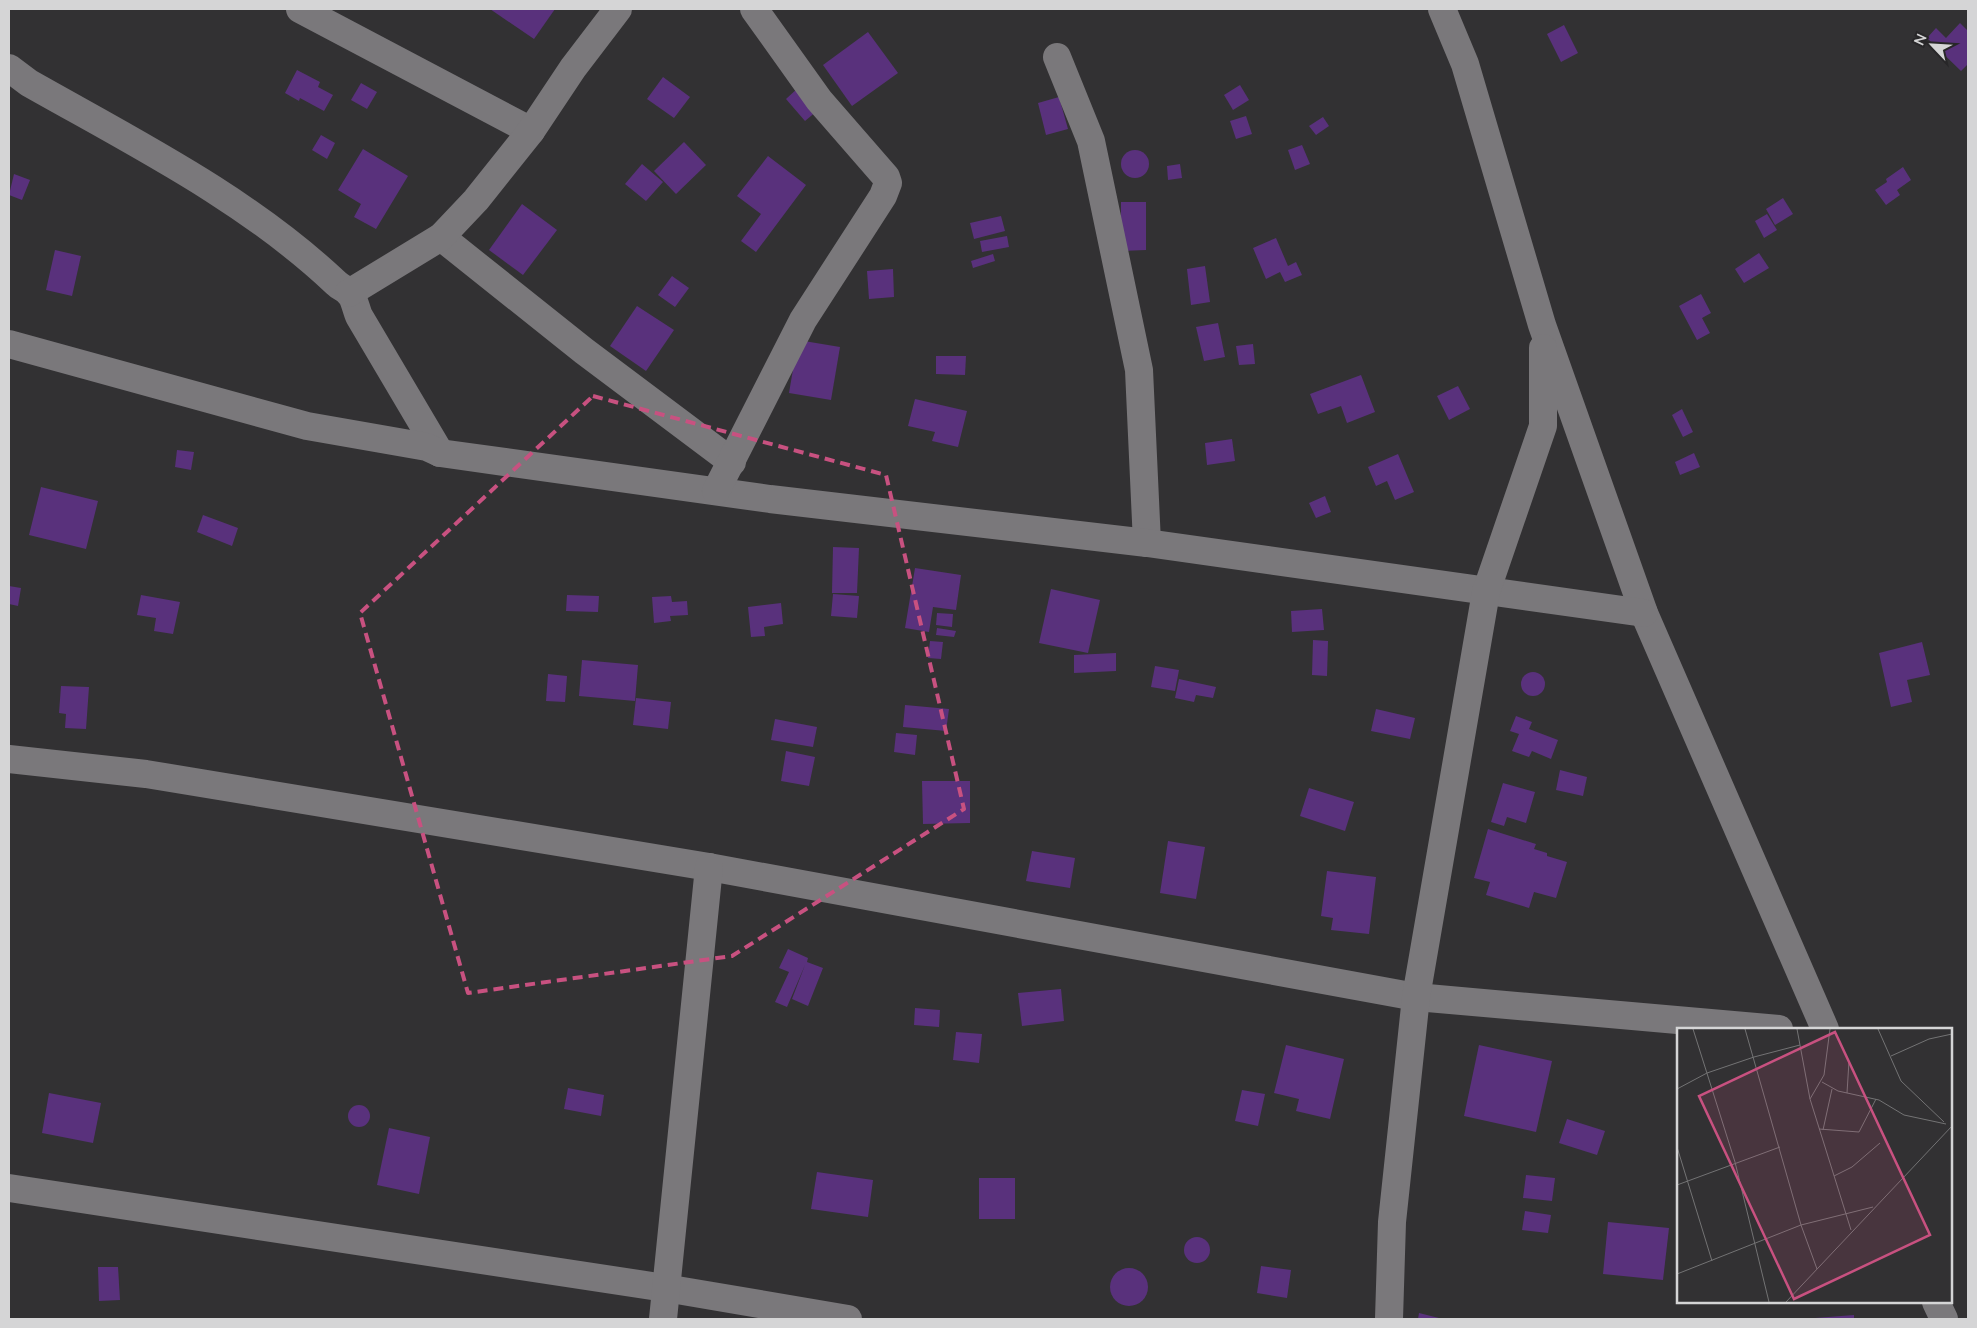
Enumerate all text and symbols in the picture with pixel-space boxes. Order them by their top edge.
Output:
north arrow [1907,20,1957,70]
text: N [1910,31,1930,48]
inset map [1677,1028,1952,1303]

